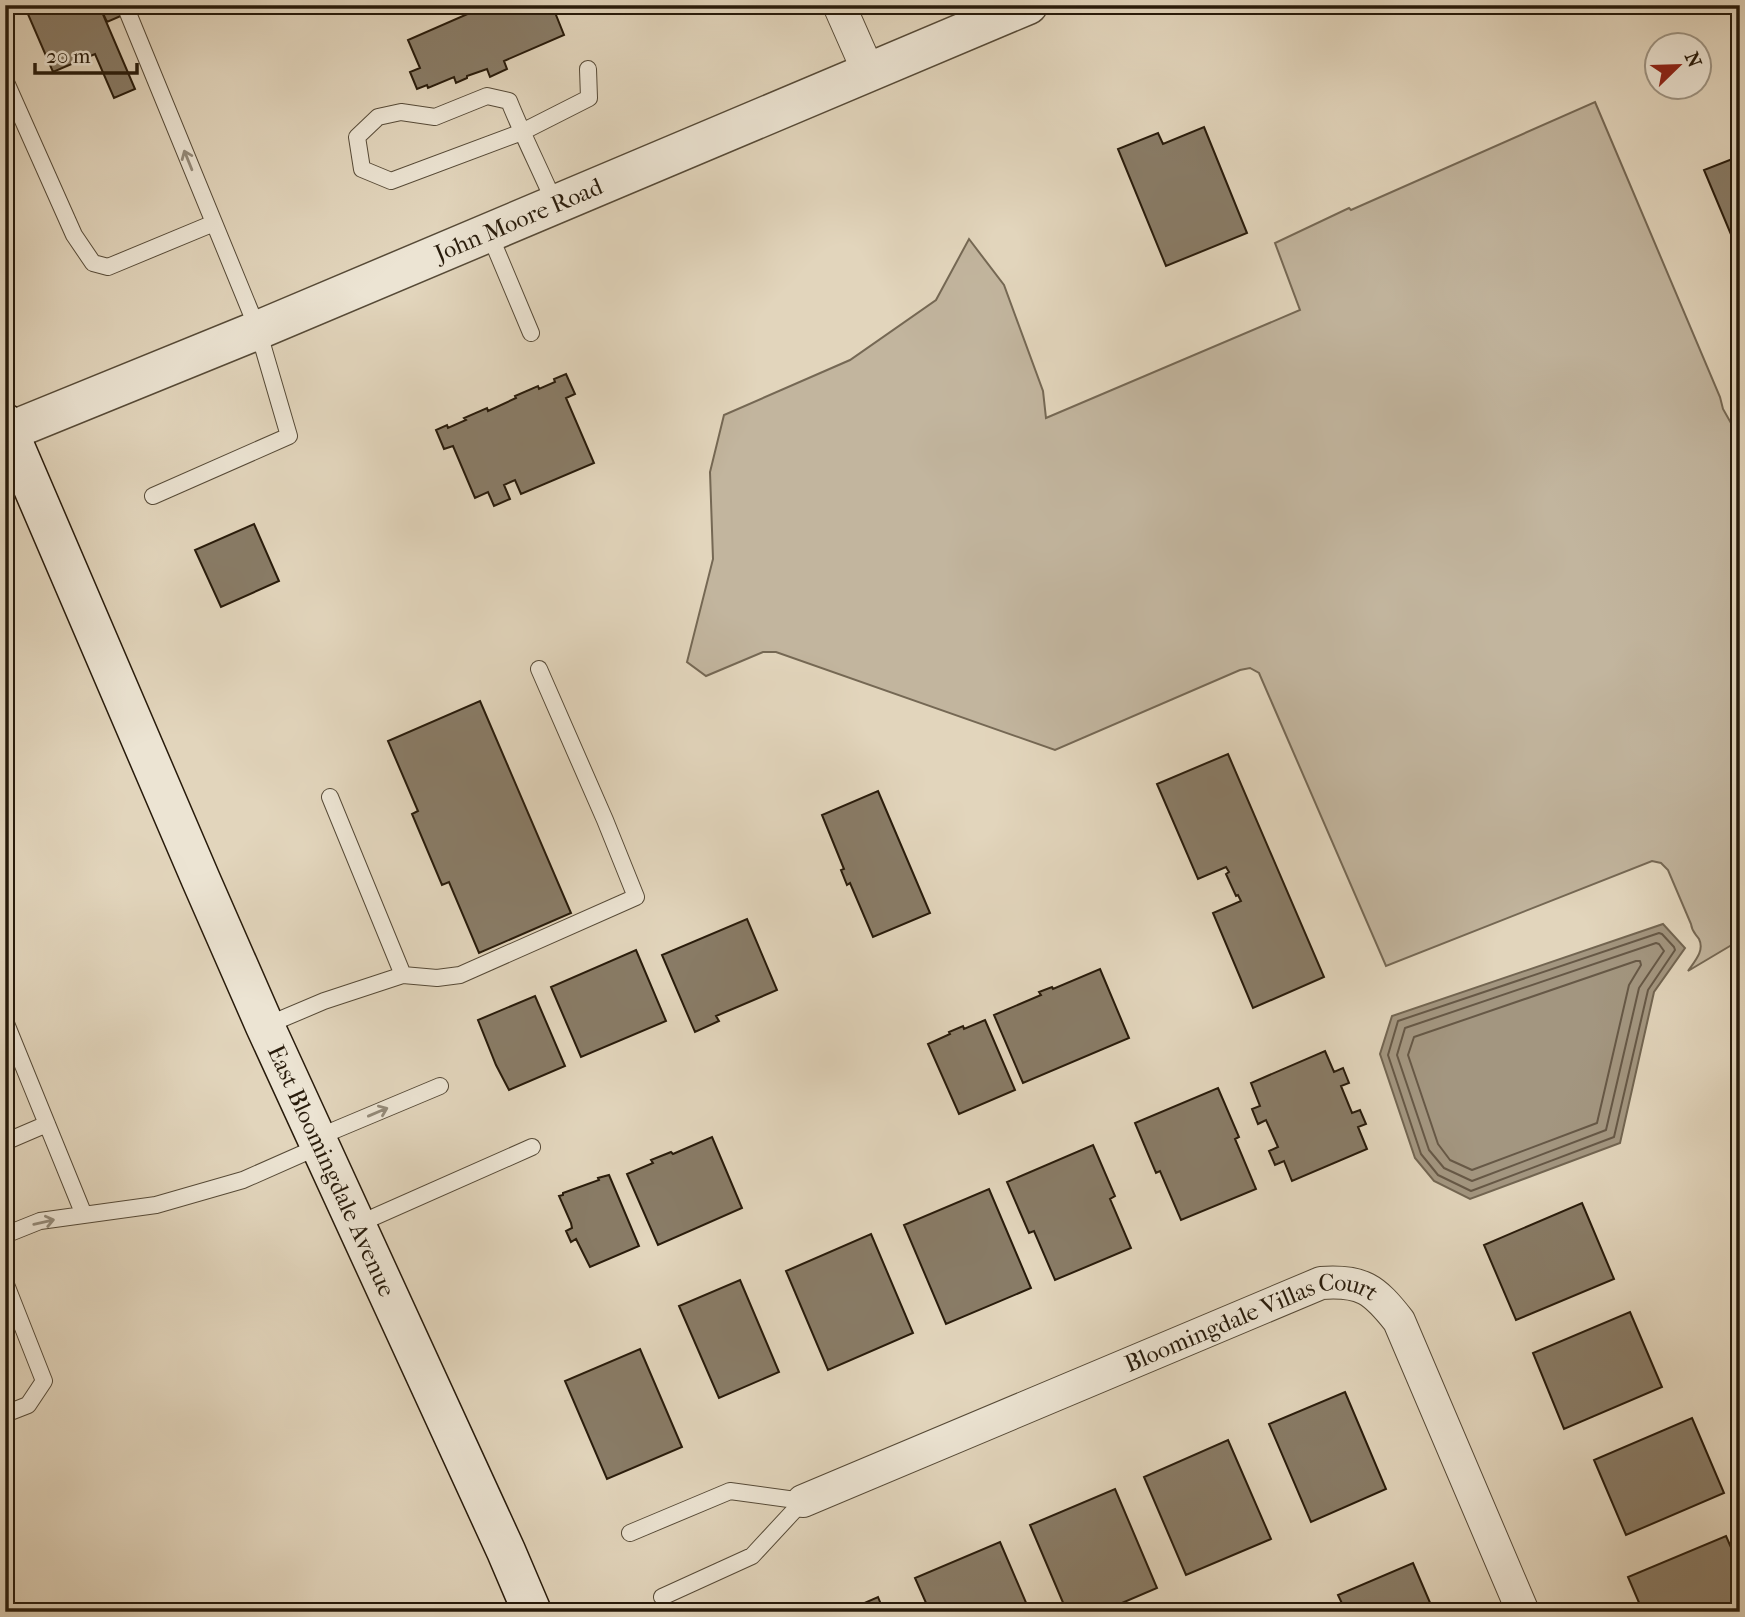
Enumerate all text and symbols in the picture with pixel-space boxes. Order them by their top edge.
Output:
scale bar [35,32,136,76]
north arrow [1644,32,1714,102]
text: 20 m [46,44,91,68]
text: N [1680,49,1706,71]
one-way arrow [181,150,194,171]
street label: John Moore Road [429,172,608,269]
street label: East Bloomingdale Avenue [262,1041,401,1301]
one-way arrow [367,1105,388,1118]
one-way arrow [32,1215,55,1228]
street label: Bloomingdale Villas Court [1120,1268,1384,1378]

